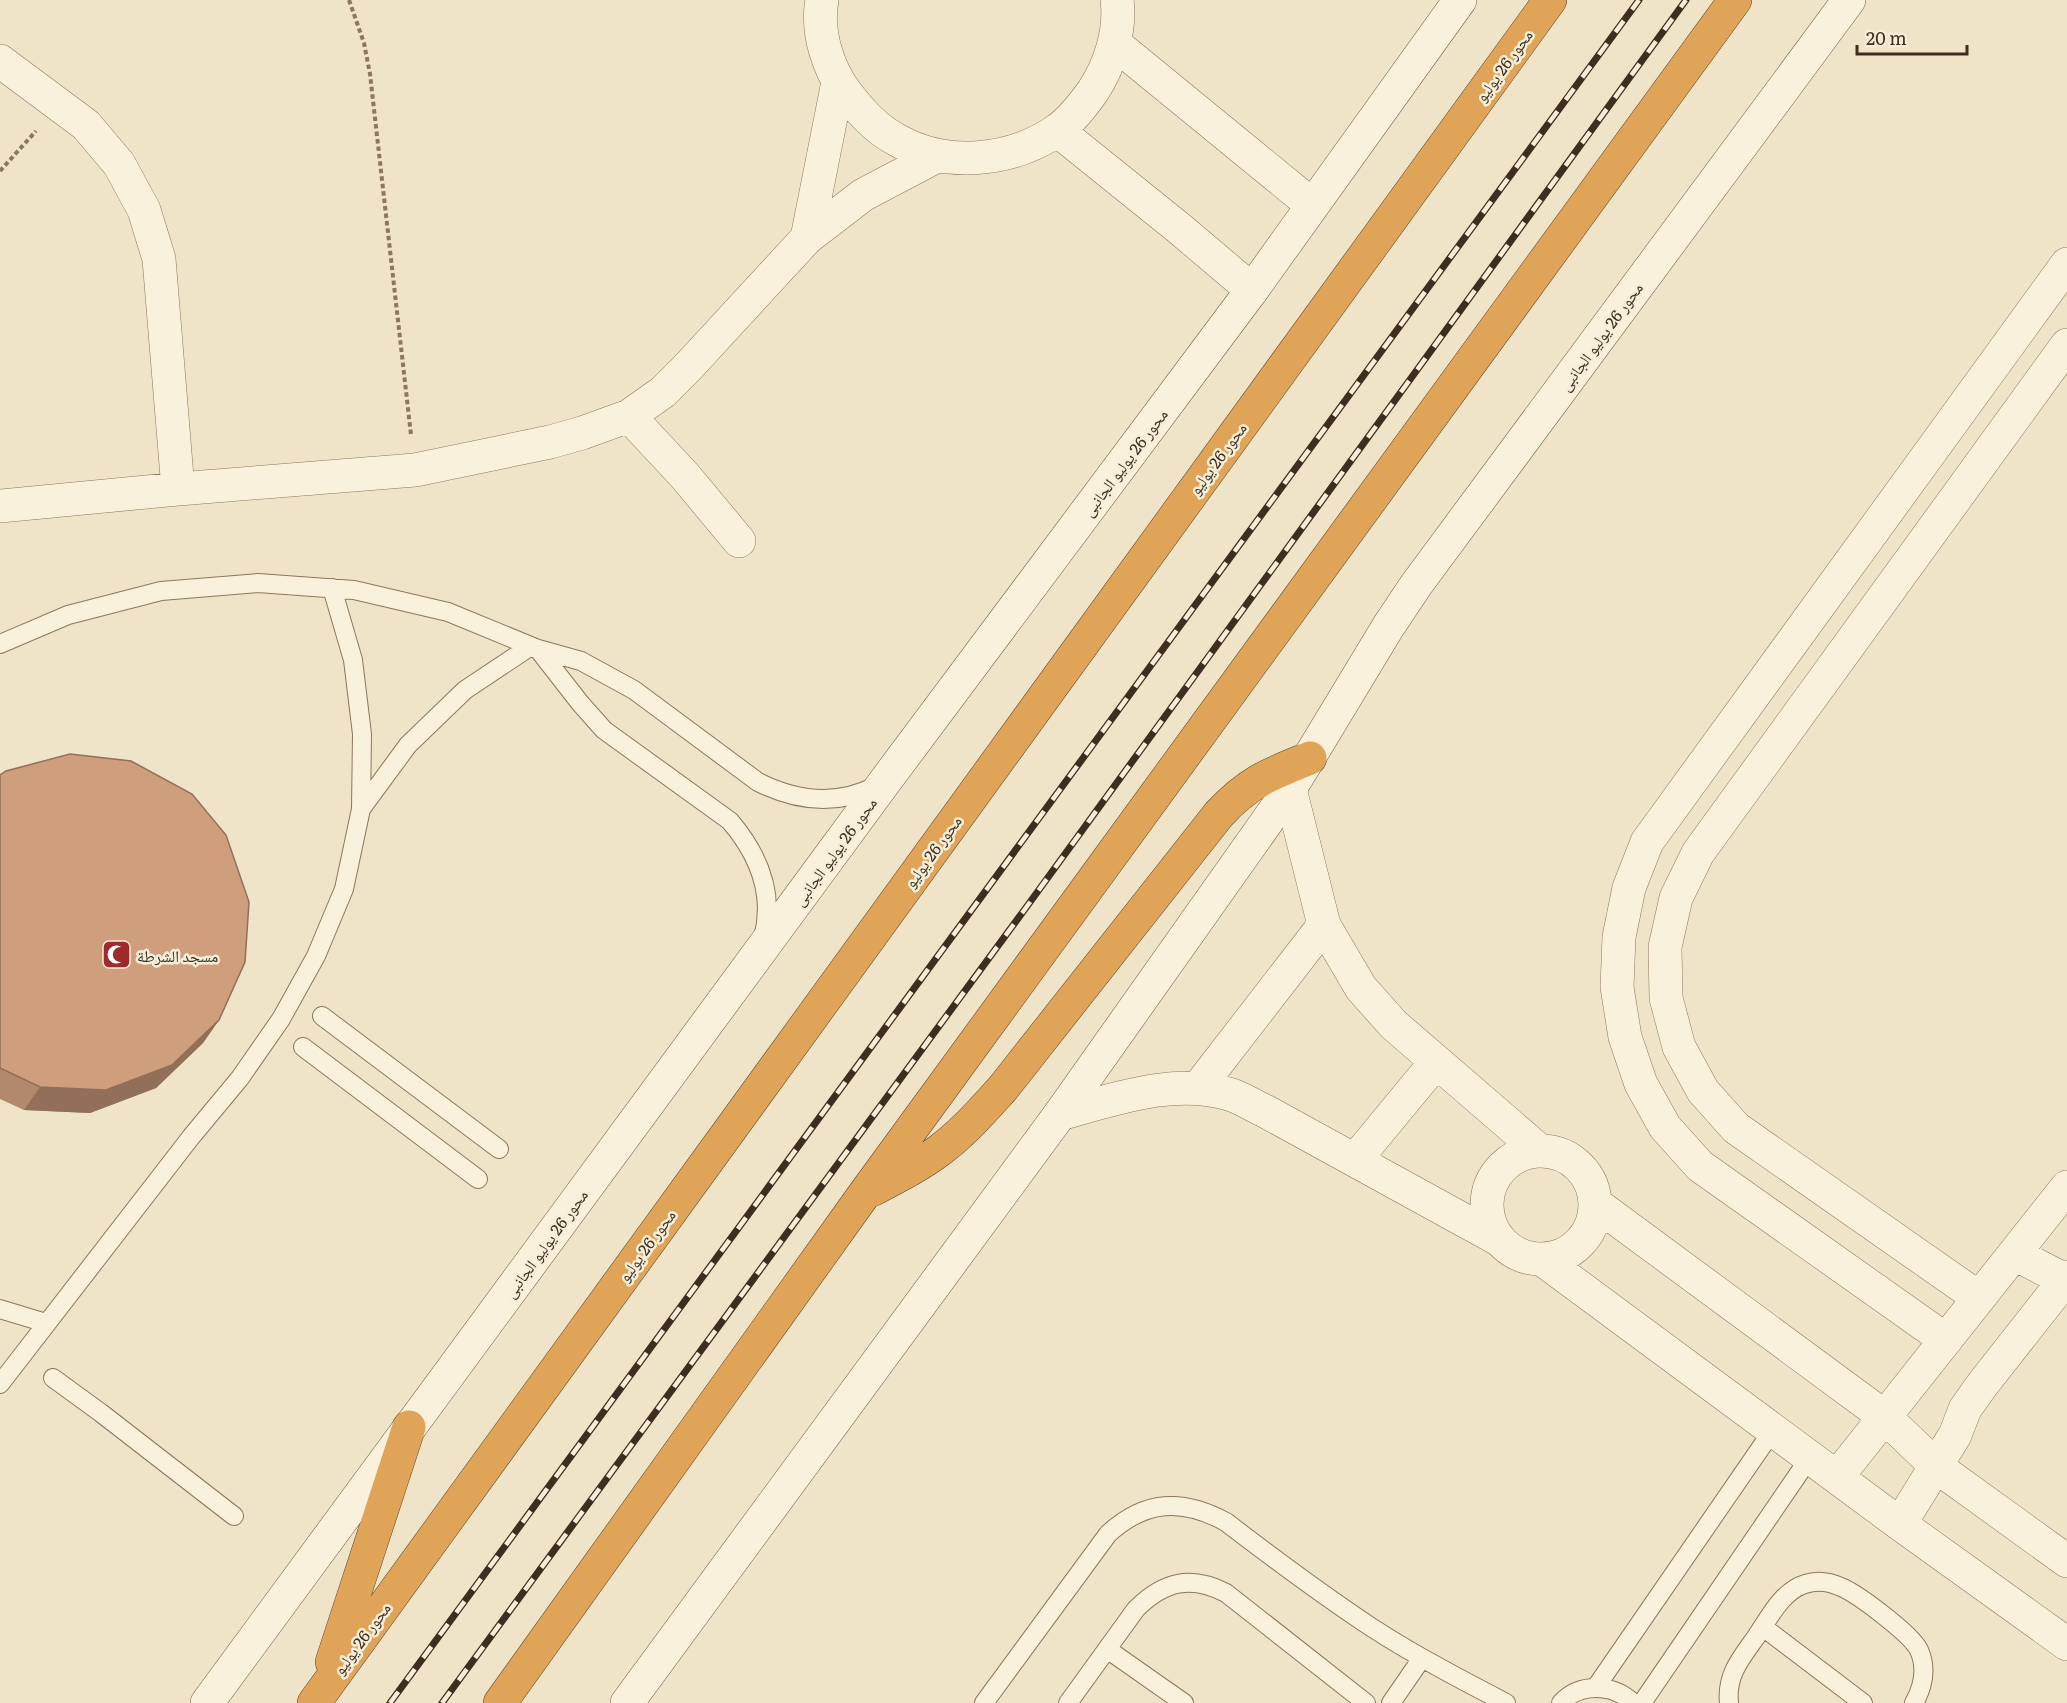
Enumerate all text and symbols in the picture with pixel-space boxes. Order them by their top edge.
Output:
scale bar [1857,18,1966,56]
street label: محور 26 يوليو [1468,24,1538,106]
text: 20 m [1866,24,1907,51]
street label: محور 26 يوليو الجانبى [1552,277,1648,395]
street label: محور 26 يوليو الجانبى [1075,403,1173,521]
street label: محور 26 يوليو [1182,417,1252,499]
street label: محور 26 يوليو الجانبى [786,792,882,910]
street label: محور 26 يوليو [897,810,967,892]
mosque icon: مسجد الشرطة [100,939,132,971]
place label: مسجد الشرطة [137,943,218,967]
street label: محور 26 يوليو الجانبى [497,1184,593,1302]
street label: محور 26 يوليو [611,1204,681,1286]
street label: محور 26 يوليو [326,1597,396,1679]

